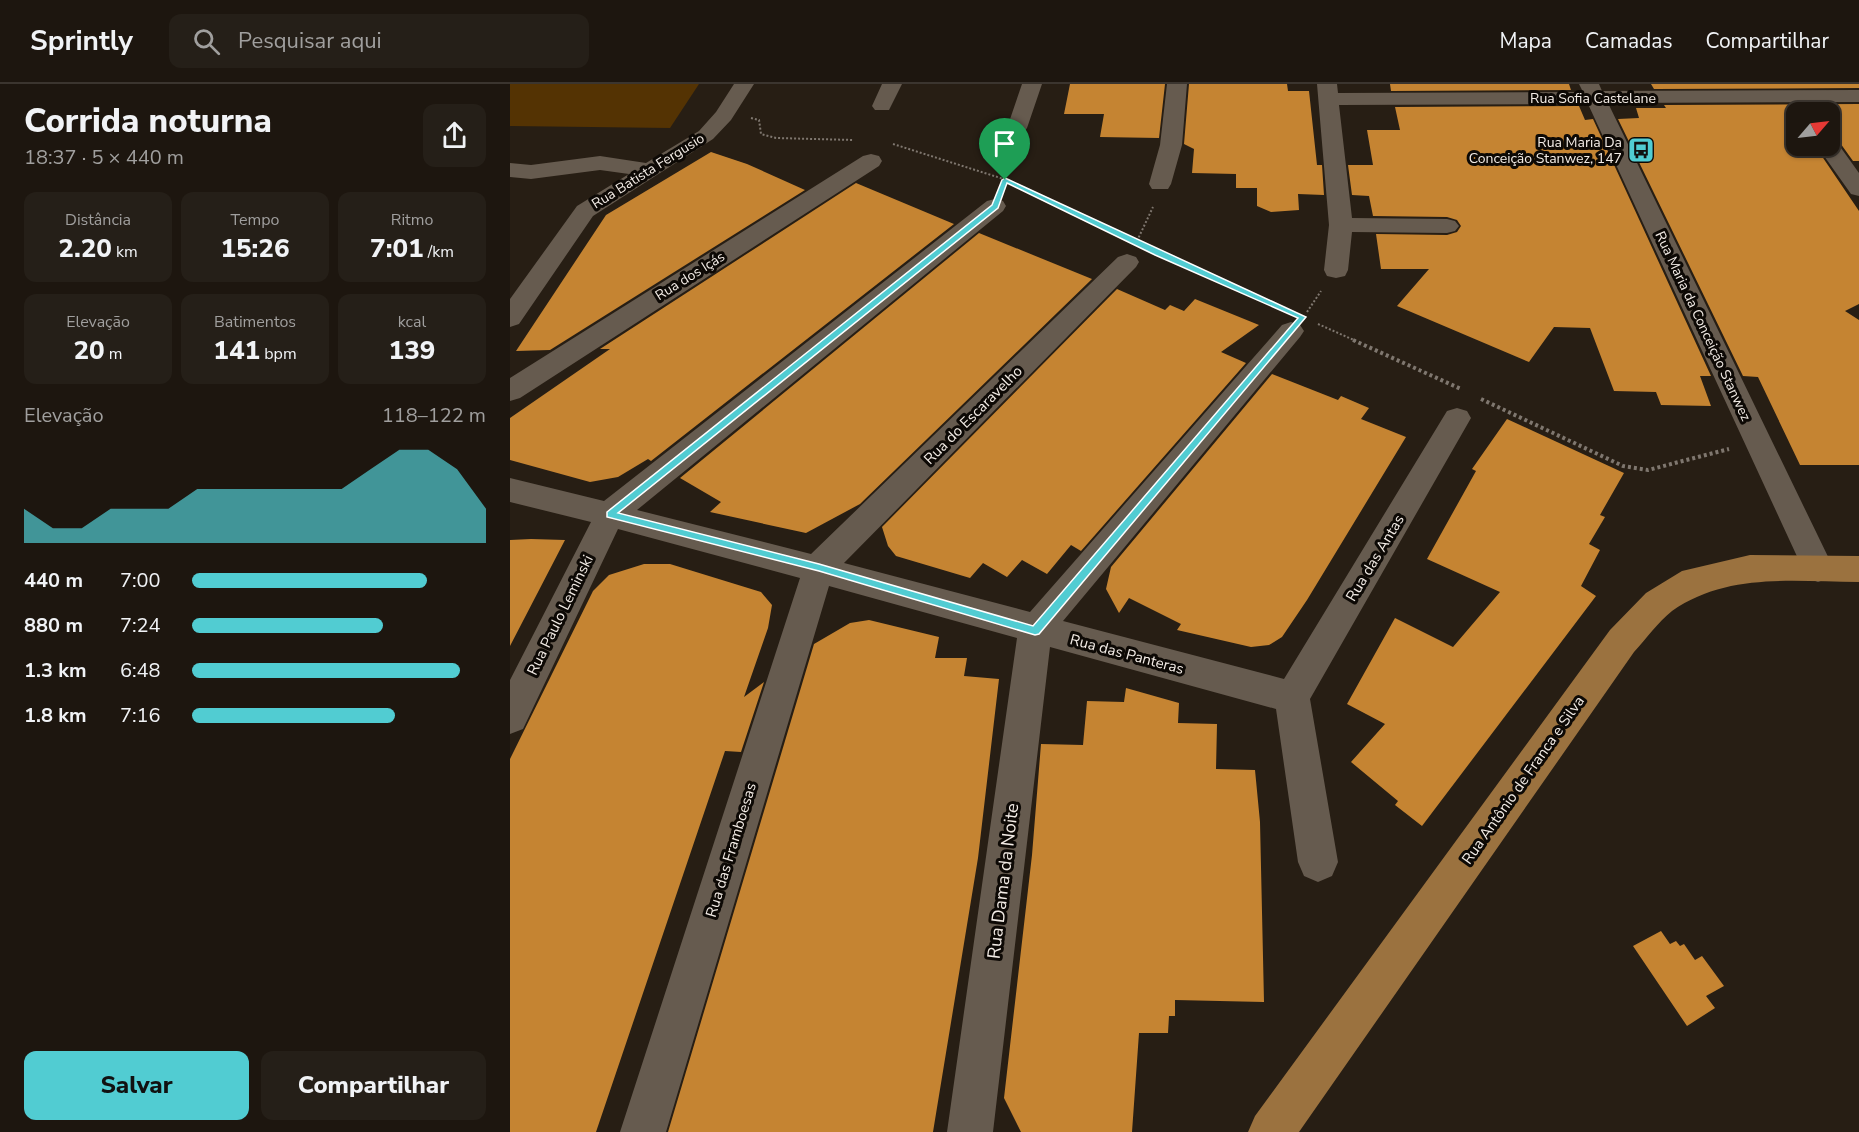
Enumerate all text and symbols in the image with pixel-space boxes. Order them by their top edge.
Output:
search box [169,14,589,68]
text: Sprintly [30,22,133,60]
icon: search [190,25,223,58]
text: Pesquisar aqui [238,26,382,56]
text: Mapa [1500,27,1552,55]
text: Camadas [1585,27,1672,55]
text: Compartilhar [1705,27,1829,55]
street label: Rua Sofia Castelane [1530,89,1656,108]
text: Corrida noturna [24,99,272,144]
north arrow [1786,102,1840,156]
map controls [1786,102,1840,156]
button: share [423,104,486,167]
pin [979,118,1030,180]
icon: arrive [988,127,1021,160]
street label: Rua Batista Fergusio [588,129,708,213]
place label: Rua Maria Da Conceição Stanwez, 147 [1469,133,1622,168]
bus stop icon: Rua Maria Da Conceição Stanwez, 147 [1626,135,1656,165]
text: 18:37 · 5 × 440 m [24,144,184,171]
text: Distância [65,209,131,231]
text: Tempo [231,209,279,231]
text: Ritmo [391,209,433,231]
street label: Rua Maria da Conceição Stanwez [1651,228,1756,424]
text: 2.20 [58,231,112,266]
text: 15:26 [220,231,290,266]
text: 7:01 [370,231,424,266]
text: km [112,241,138,263]
text: /km [424,241,454,263]
street label: Rua dos Içás [652,247,729,305]
text: Elevação [66,311,130,333]
text: Batimentos [214,311,296,333]
text: kcal [398,311,426,333]
text: 20 [73,333,105,368]
text: 141 [213,333,260,368]
text: 139 [389,333,435,368]
text: m [105,343,123,365]
text: bpm [260,343,297,365]
street label: Rua do Escaravelho [919,361,1027,469]
text: Elevação [24,402,104,429]
text: 118–122 m [382,402,486,429]
street label: Rua das Antas [1341,511,1409,605]
street label: Rua Paulo Leminski [522,552,598,678]
text: 440 m [24,567,83,594]
text: 7:00 [120,567,161,594]
text: 880 m [24,612,83,639]
text: 7:24 [120,612,161,639]
street label: Rua das Panteras [1068,629,1186,679]
text: 1.3 km [24,657,87,684]
text: 6:48 [120,657,161,684]
street label: Rua Antônio de Franca e Silva [1457,692,1589,868]
text: 1.8 km [24,702,87,729]
text: 7:16 [120,702,161,729]
street label: Rua das Framboesas [701,780,761,920]
street label: Rua Dama da Noite [982,802,1024,960]
button: Salvar [24,1051,249,1120]
button: Compartilhar [261,1051,486,1120]

